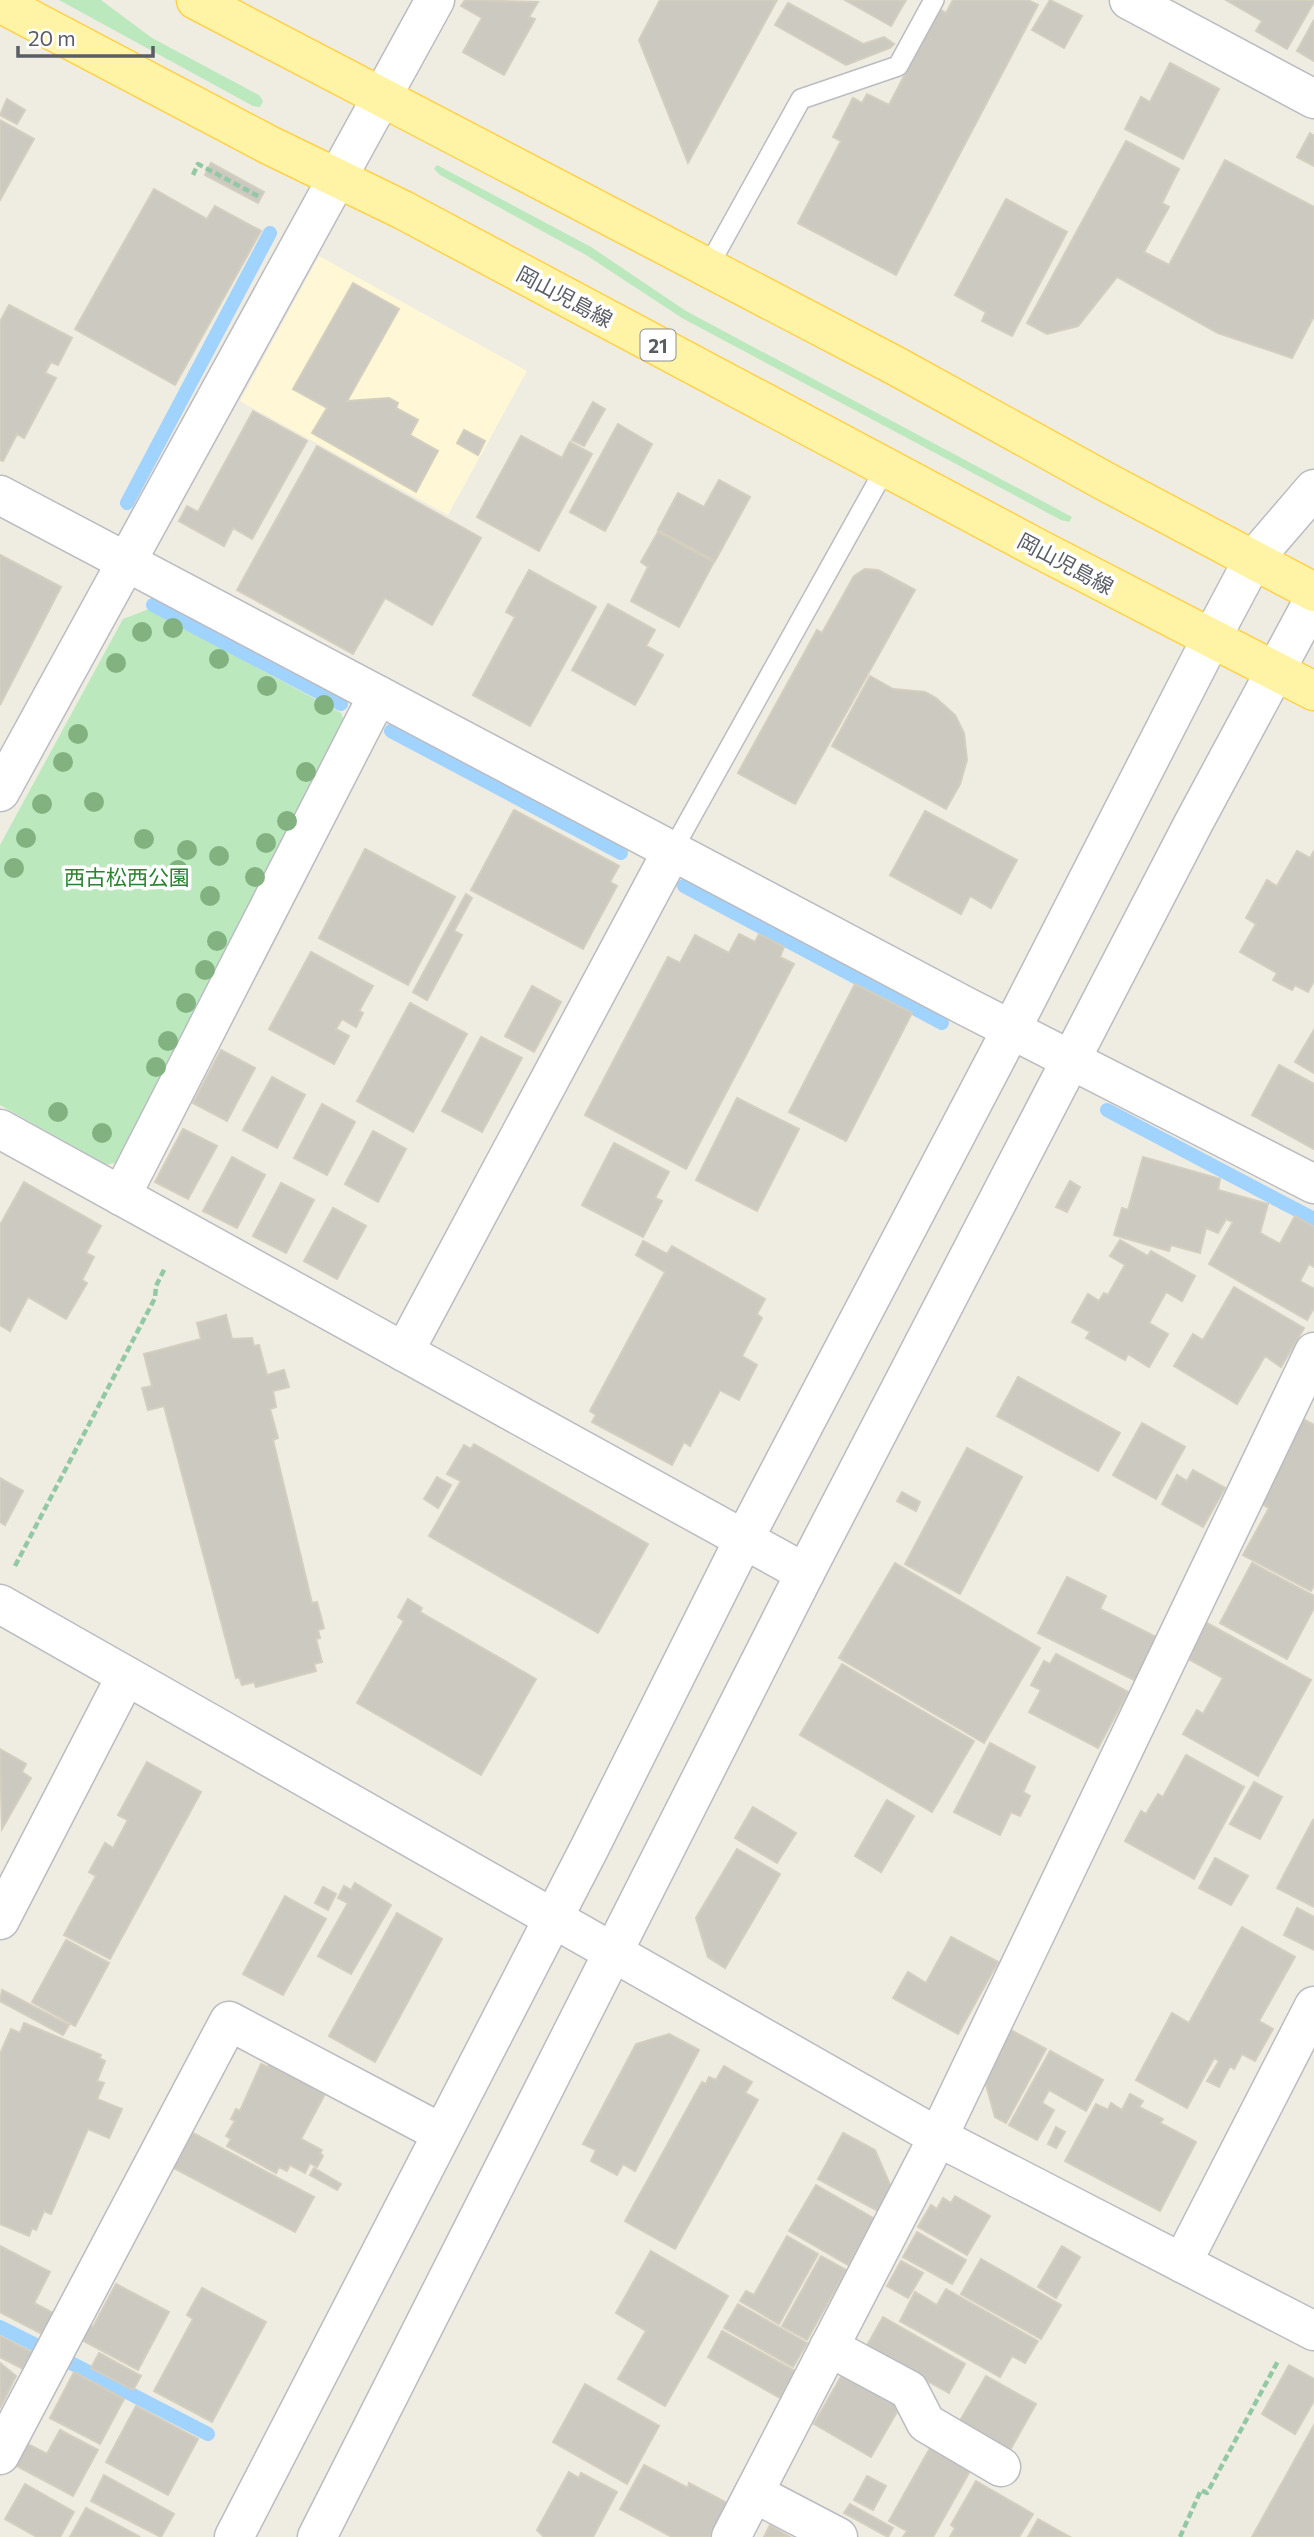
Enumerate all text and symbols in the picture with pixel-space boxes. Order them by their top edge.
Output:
scale bar [18,14,152,58]
text: 20 m [28,25,76,50]
street label: 岡山児島線 [513,260,617,332]
road number: 21 [640,330,676,360]
street label: 岡山児島線 [1014,527,1118,599]
park label: 西古松西公園 [64,864,190,889]

